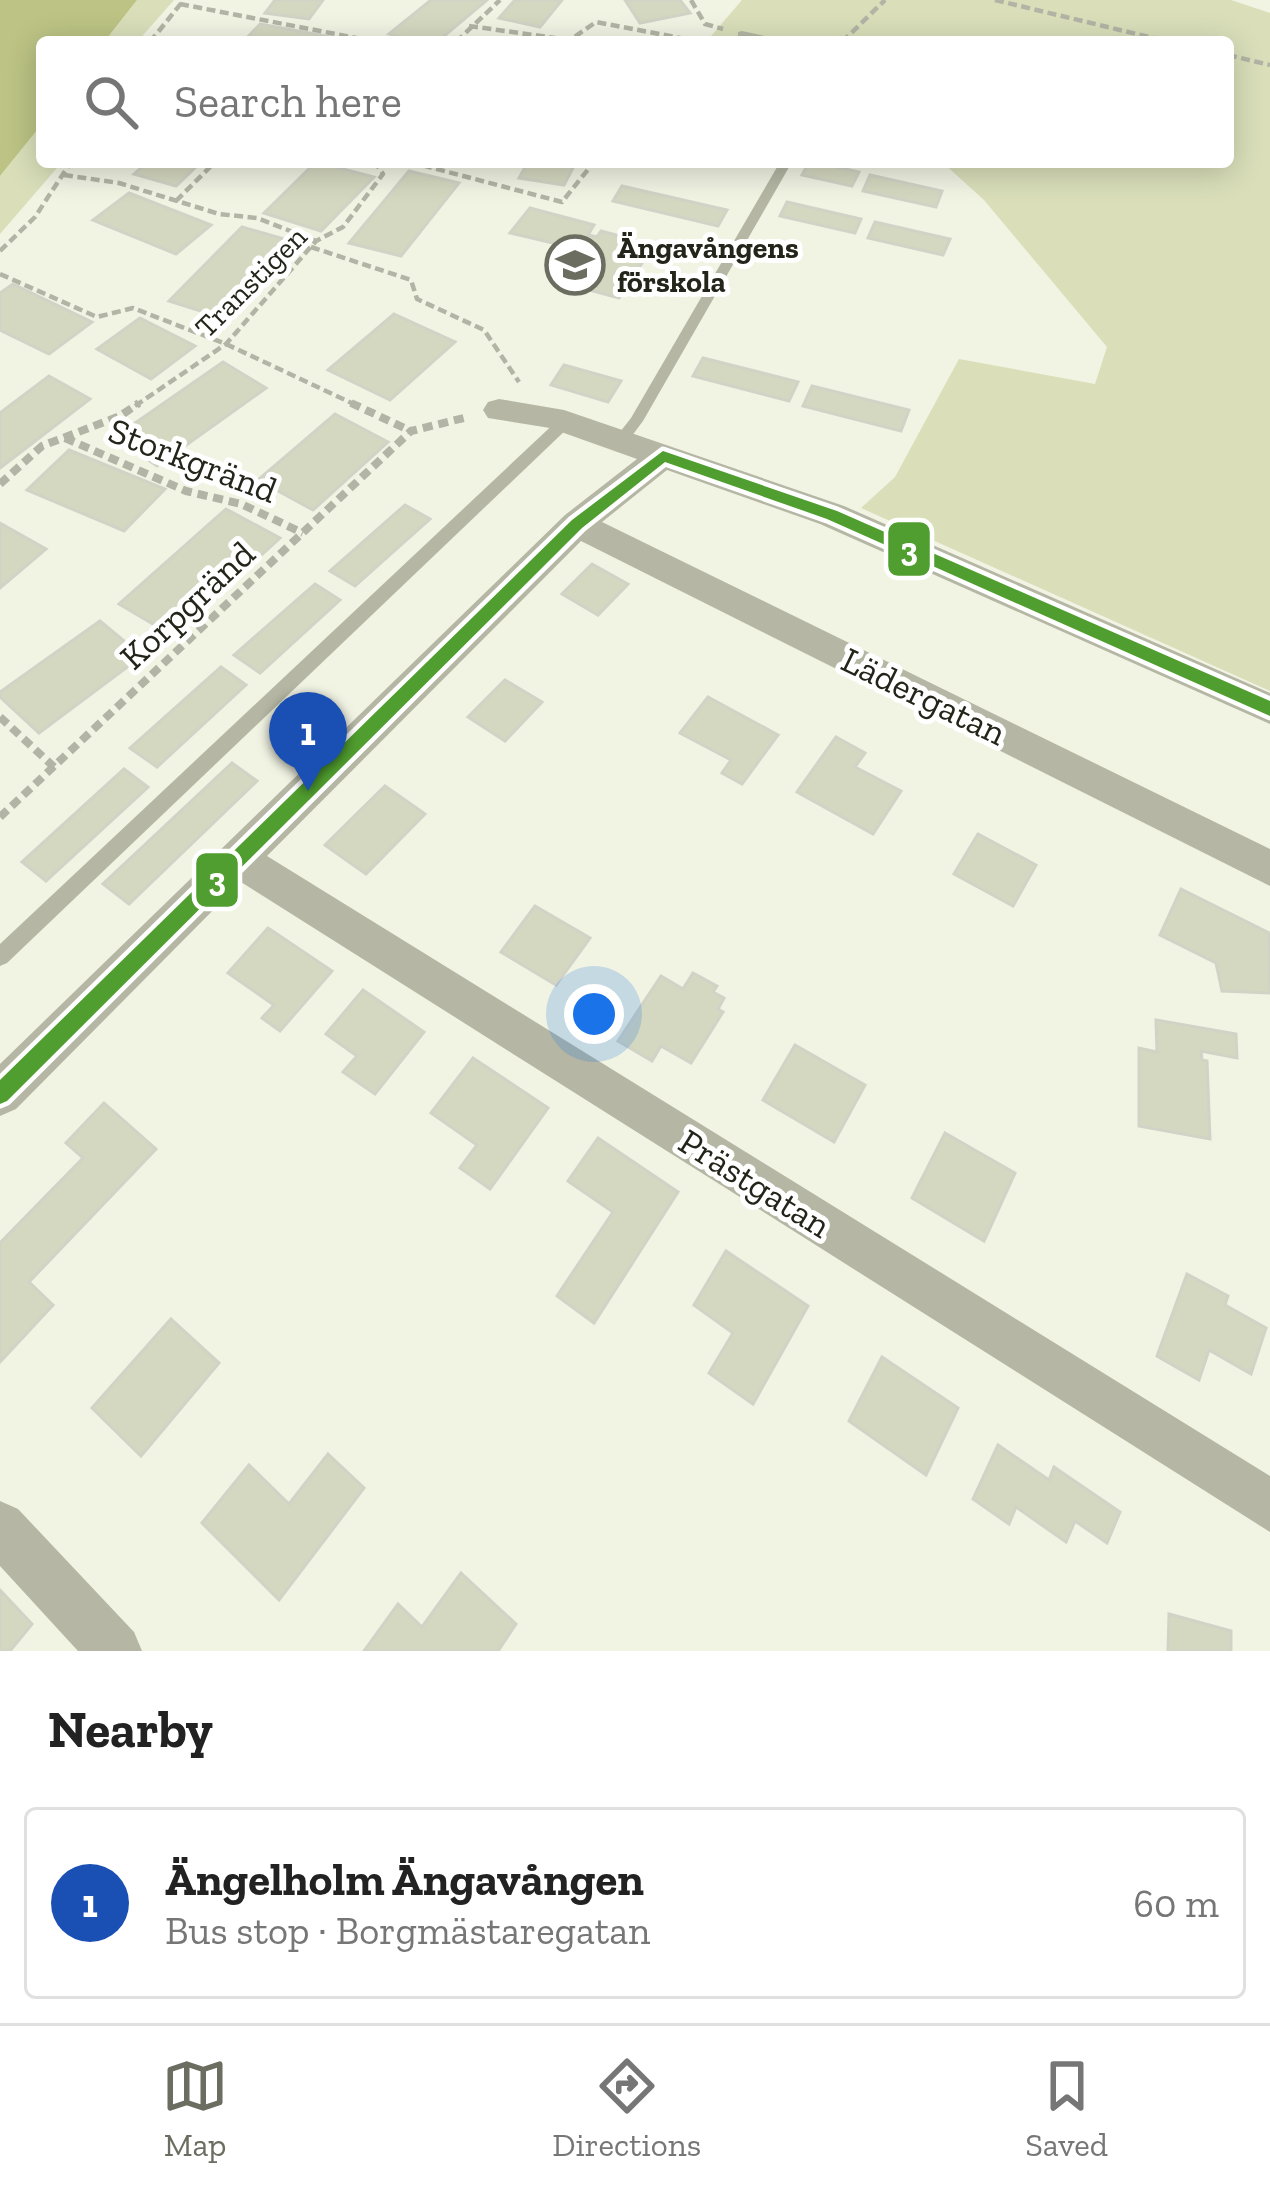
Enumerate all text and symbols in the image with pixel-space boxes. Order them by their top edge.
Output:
search box [36,36,1234,168]
icon: search [78,69,144,135]
text: Search here [174,75,402,129]
street label: Transtigen [188,219,314,345]
place label: Ängavångens förskola [617,230,799,300]
school or university icon: Ängavångens förskola [544,234,606,296]
street label: Storkgränd [103,408,283,512]
line badge: 3 [886,520,932,578]
text: 3 [900,530,918,569]
street label: Korpgränd [111,532,263,678]
street label: Lädergatan [835,638,1013,754]
pin: 1 [269,692,347,791]
line badge: 3 [194,851,240,909]
text: 3 [208,860,226,899]
your location [564,984,624,1044]
street label: Prästgatan [671,1120,839,1247]
text: Nearby [48,1699,213,1760]
text: Ängelholm Ängavången [165,1853,644,1907]
text: 1 [82,1880,98,1927]
text: 60 m [1133,1880,1219,1927]
text: Bus stop · Borgmästaregatan [165,1907,650,1954]
tab: Map [162,2053,228,2164]
tab: Directions [552,2053,701,2164]
tab: Saved [1025,2053,1108,2164]

